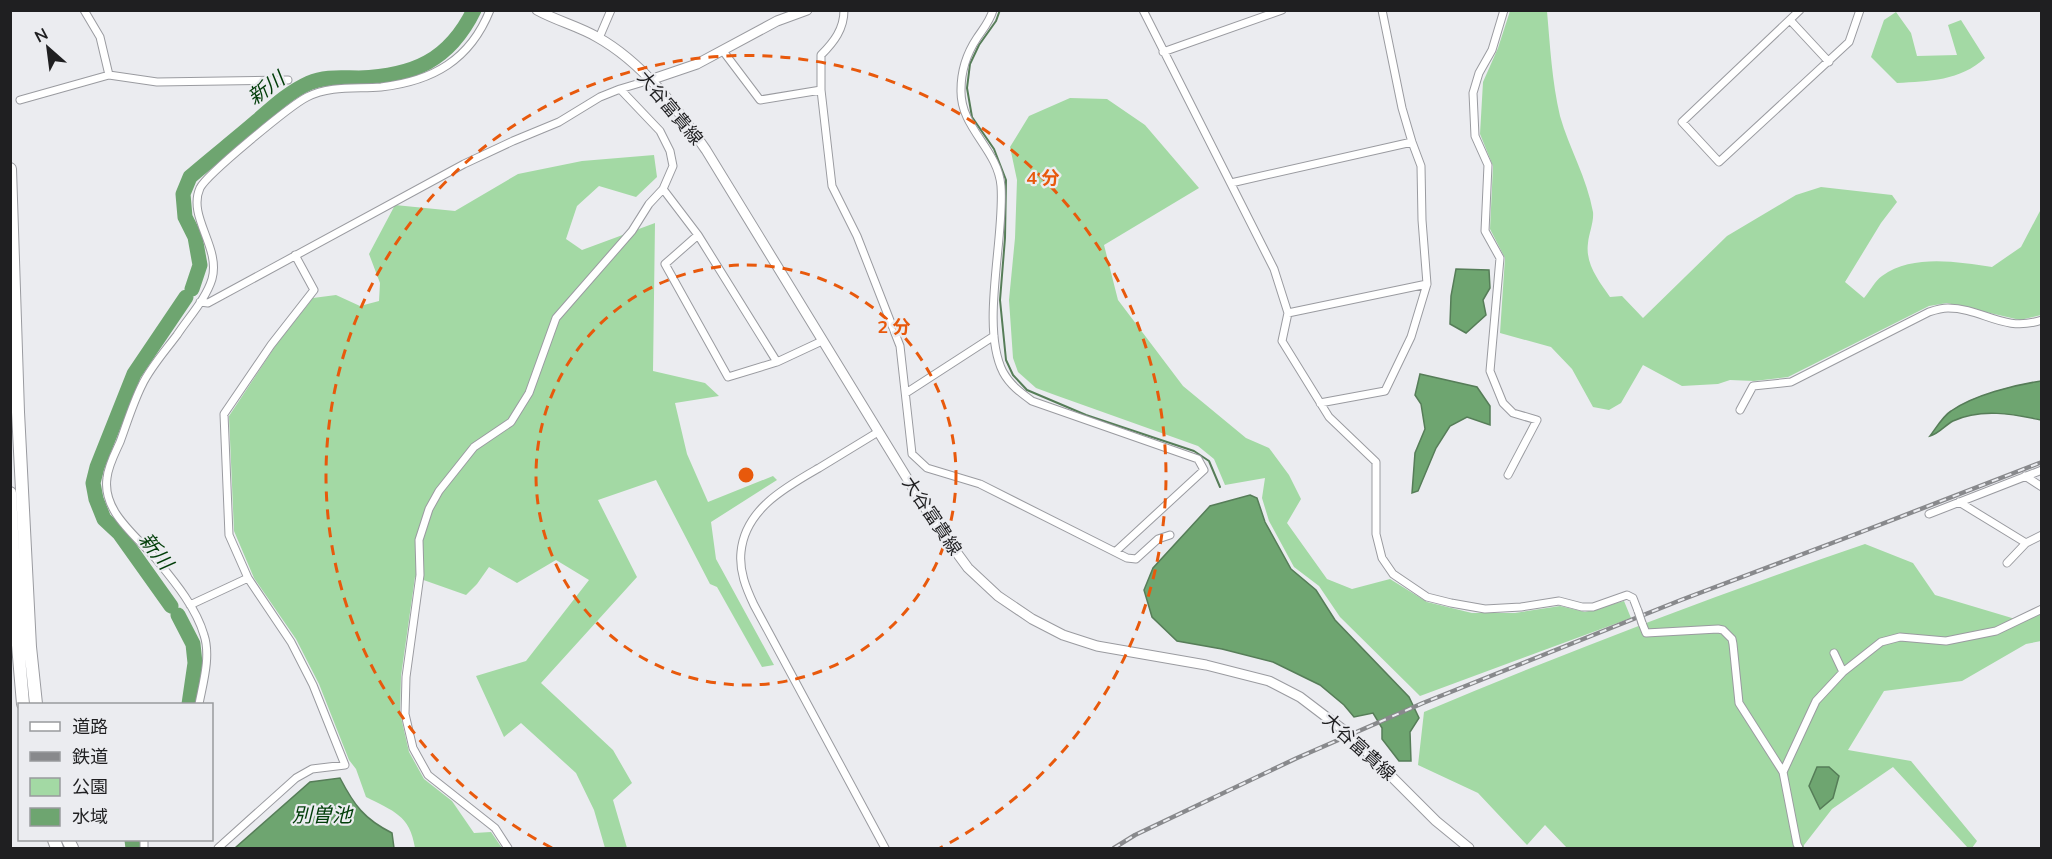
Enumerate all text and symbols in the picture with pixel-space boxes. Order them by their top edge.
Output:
north arrow [18,18,78,78]
text: N [31,23,51,46]
water label: 新川 [242,65,291,109]
street label: 大谷富貴線 [633,66,708,150]
text: 4 分 [1026,166,1060,189]
text: 2 分 [877,315,911,338]
centre of rings [736,465,756,485]
street label: 大谷富貴線 [898,472,967,559]
water label: 新川 [134,527,180,576]
legend [18,703,213,841]
street label: 大谷富貴線 [1318,708,1400,785]
text: 道路 [72,715,108,738]
text: 鉄道 [72,745,108,768]
text: 公園 [72,775,108,798]
water label: 別曽池 [292,802,354,827]
text: 水域 [72,805,108,828]

